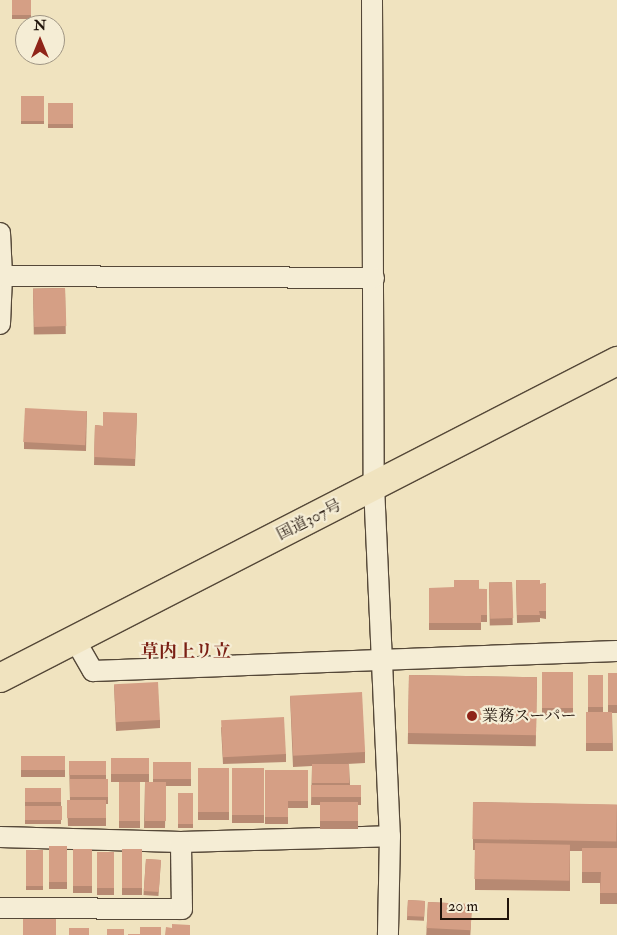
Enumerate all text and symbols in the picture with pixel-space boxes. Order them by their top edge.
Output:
north arrow [15,15,65,65]
text: N [34,17,46,34]
street label: 国道307号 [274,496,344,544]
district label: 草内上リ立 [141,641,231,663]
place label: 業務スーパー [482,706,577,726]
marker: 業務スーパー [466,710,478,722]
scale bar [442,888,511,920]
text: 20 m [448,897,478,916]

